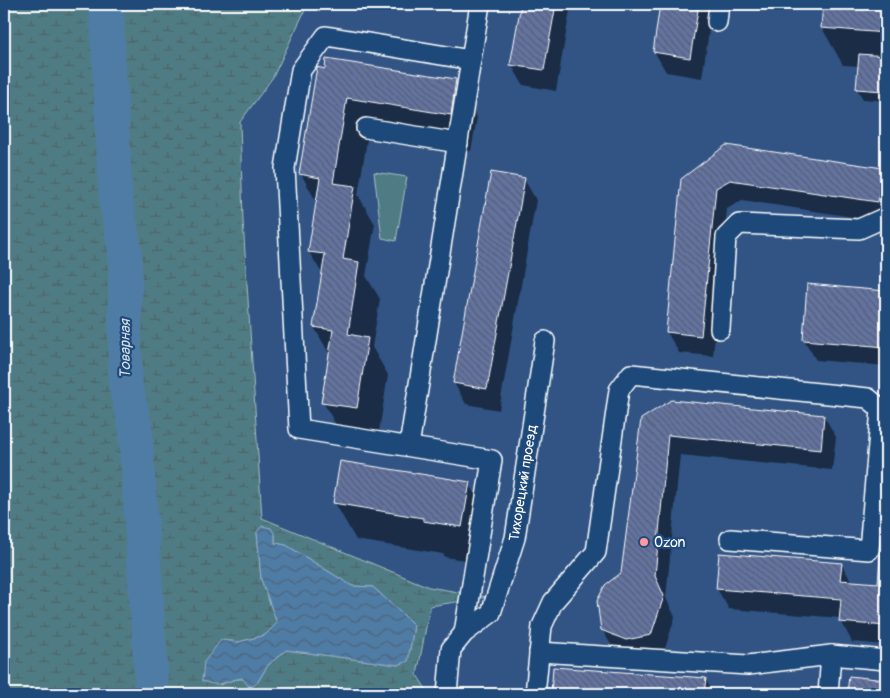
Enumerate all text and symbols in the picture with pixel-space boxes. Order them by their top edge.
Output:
water label: Товарная [116,317,135,379]
street label: Тихорецкий проезд [505,423,541,542]
place label: Ozon [654,534,686,551]
marker: Ozon [638,536,650,548]

